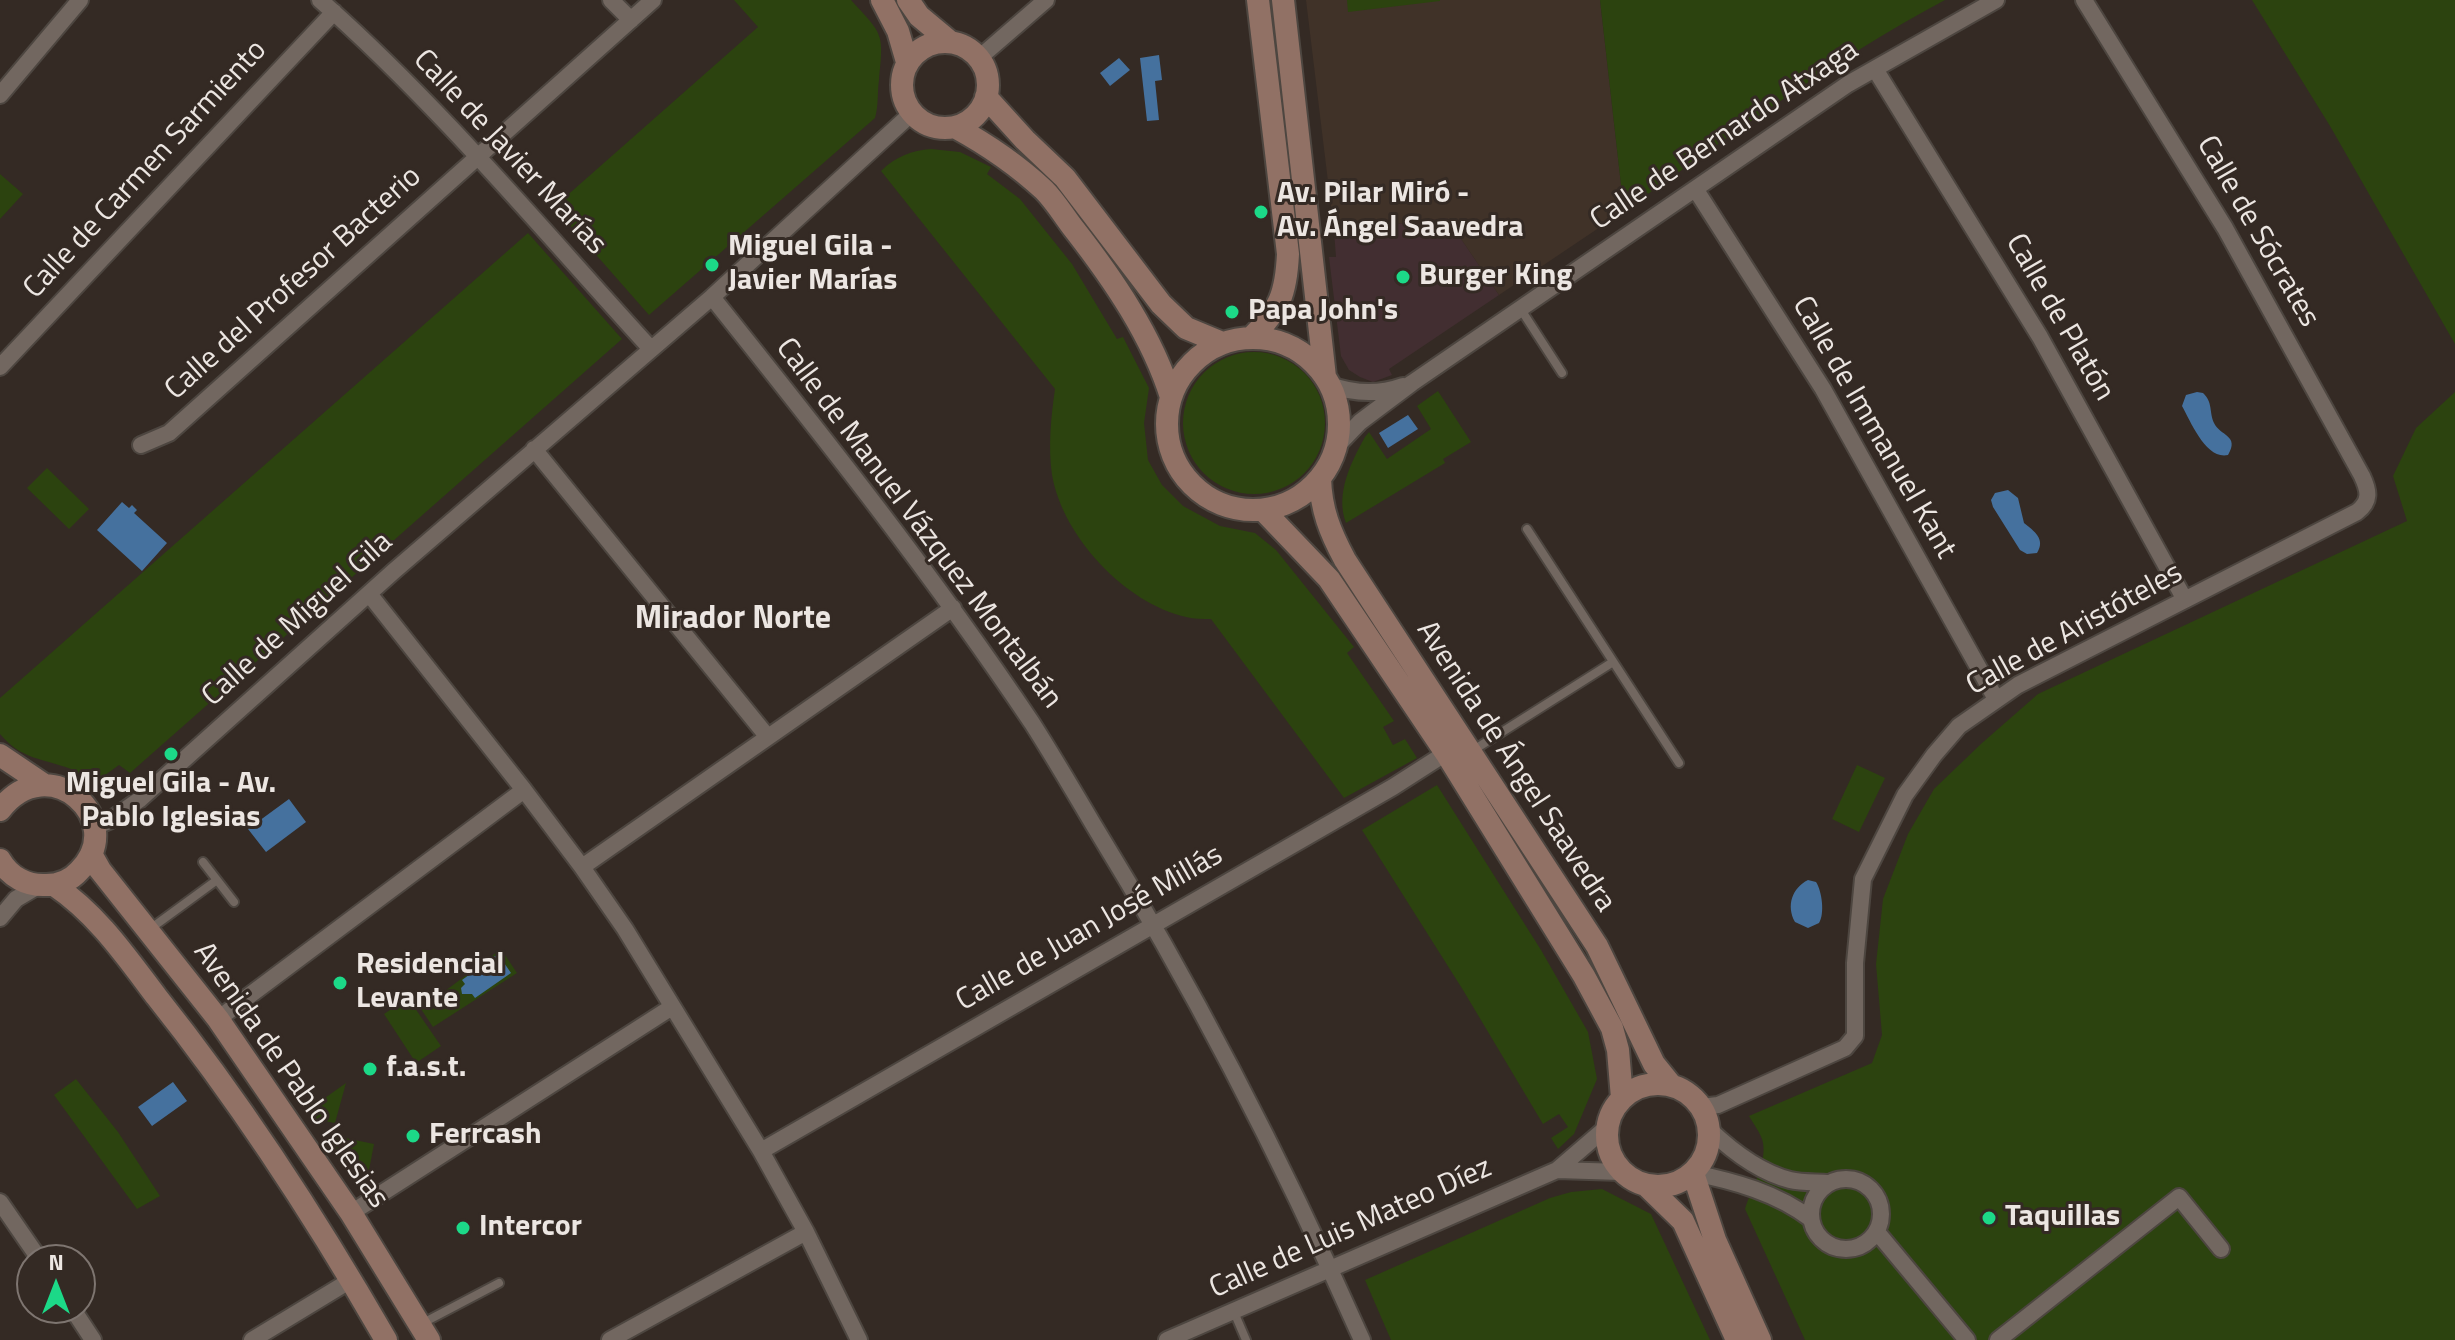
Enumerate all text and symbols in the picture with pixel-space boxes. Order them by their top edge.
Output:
street label: Calle de Carmen Sarmiento [17,33,275,307]
street label: Calle de Bernardo Atxaga [1584,33,1866,239]
street label: Calle de Javier Marías [405,43,613,263]
street label: Calle de Sócrates [2188,130,2326,334]
street label: Calle del Profesor Bacterio [159,160,429,408]
place label: Av. Pilar Miró - Av. Ángel Saavedra [1277,177,1524,248]
marker: Av. Pilar Miró - Av. Ángel Saavedra [1252,203,1270,221]
street label: Calle de Platón [1997,228,2121,408]
place label: Miguel Gila - Javier Marías [728,230,897,300]
marker: Miguel Gila - Javier Marías [703,256,721,274]
place label: Burger King [1419,259,1572,295]
marker: Burger King [1394,268,1412,286]
street label: Calle de Immanuel Kant [1783,291,1963,565]
place label: Papa John's [1248,294,1398,330]
marker: Papa John's [1223,303,1241,321]
street label: Calle de Manuel Vázquez Montalbán [767,332,1069,716]
street label: Calle de Miguel Gila [196,525,400,715]
street label: Calle de Aristóteles [1961,556,2189,704]
district label: Mirador Norte [635,601,831,639]
street label: Avenida de Ángel Saavedra [1408,615,1622,919]
marker: Miguel Gila - Av. Pablo Iglesias [162,745,180,763]
place label: Miguel Gila - Av. Pablo Iglesias [66,767,276,838]
street label: Calle de Juan José Millás [950,838,1230,1020]
street label: Avenida de Pablo Iglesias [185,936,395,1216]
place label: Residencial Levante [356,948,504,1018]
marker: Residencial Levante [331,974,349,992]
place label: f.a.s.t. [386,1051,466,1087]
marker: f.a.s.t. [361,1060,379,1078]
place label: Ferrcash [429,1118,541,1154]
marker: Ferrcash [404,1127,422,1145]
street label: Calle de Luis Mateo Díez [1204,1151,1498,1307]
place label: Taquillas [2005,1200,2120,1236]
marker: Taquillas [1980,1209,1998,1227]
place label: Intercor [479,1210,582,1246]
marker: Intercor [454,1219,472,1237]
north arrow [16,1244,96,1324]
text: N [48,1245,64,1279]

